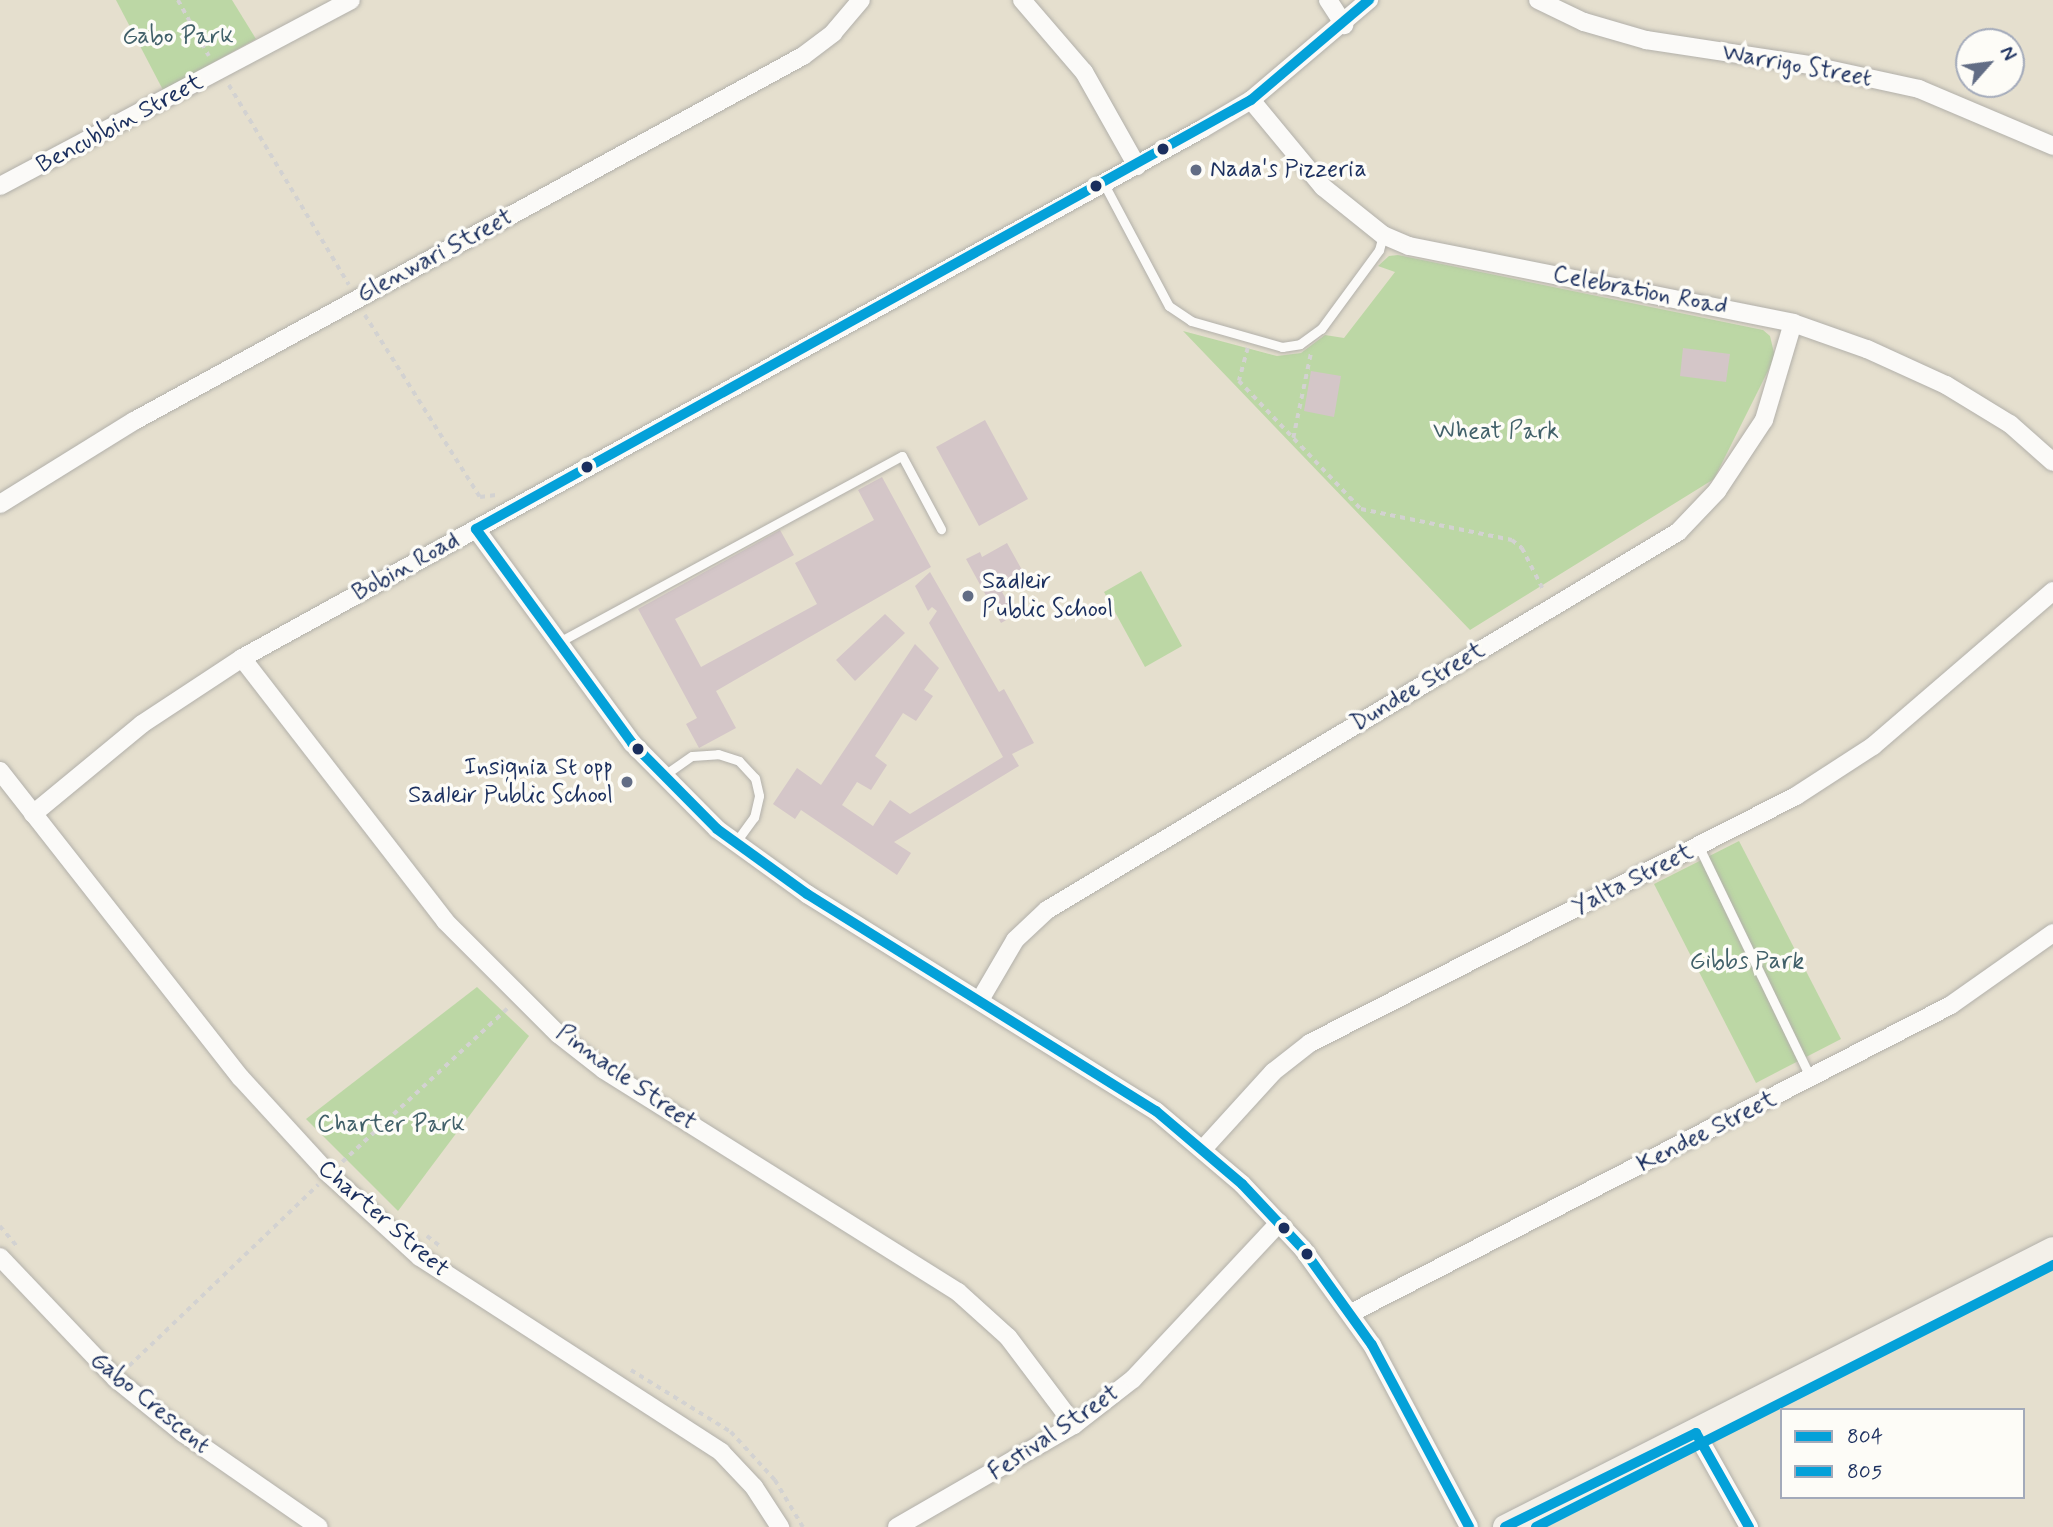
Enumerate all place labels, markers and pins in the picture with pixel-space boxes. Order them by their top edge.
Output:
unlabelled marker [1156,142,1170,156]
place label: Nada's Pizzeria [1210,156,1367,184]
marker: Nada's Pizzeria [1188,162,1204,178]
unlabelled marker [1089,179,1103,193]
unlabelled marker [580,460,594,474]
place label: Sadleir Public School [982,568,1114,624]
marker: Sadleir Public School [960,588,976,604]
unlabelled marker [631,742,645,756]
place label: Insignia St opp Sadleir Public School [405,754,613,810]
marker: Insignia St opp Sadleir Public School [619,774,635,790]
unlabelled marker [1277,1221,1291,1235]
unlabelled marker [1300,1247,1314,1261]

